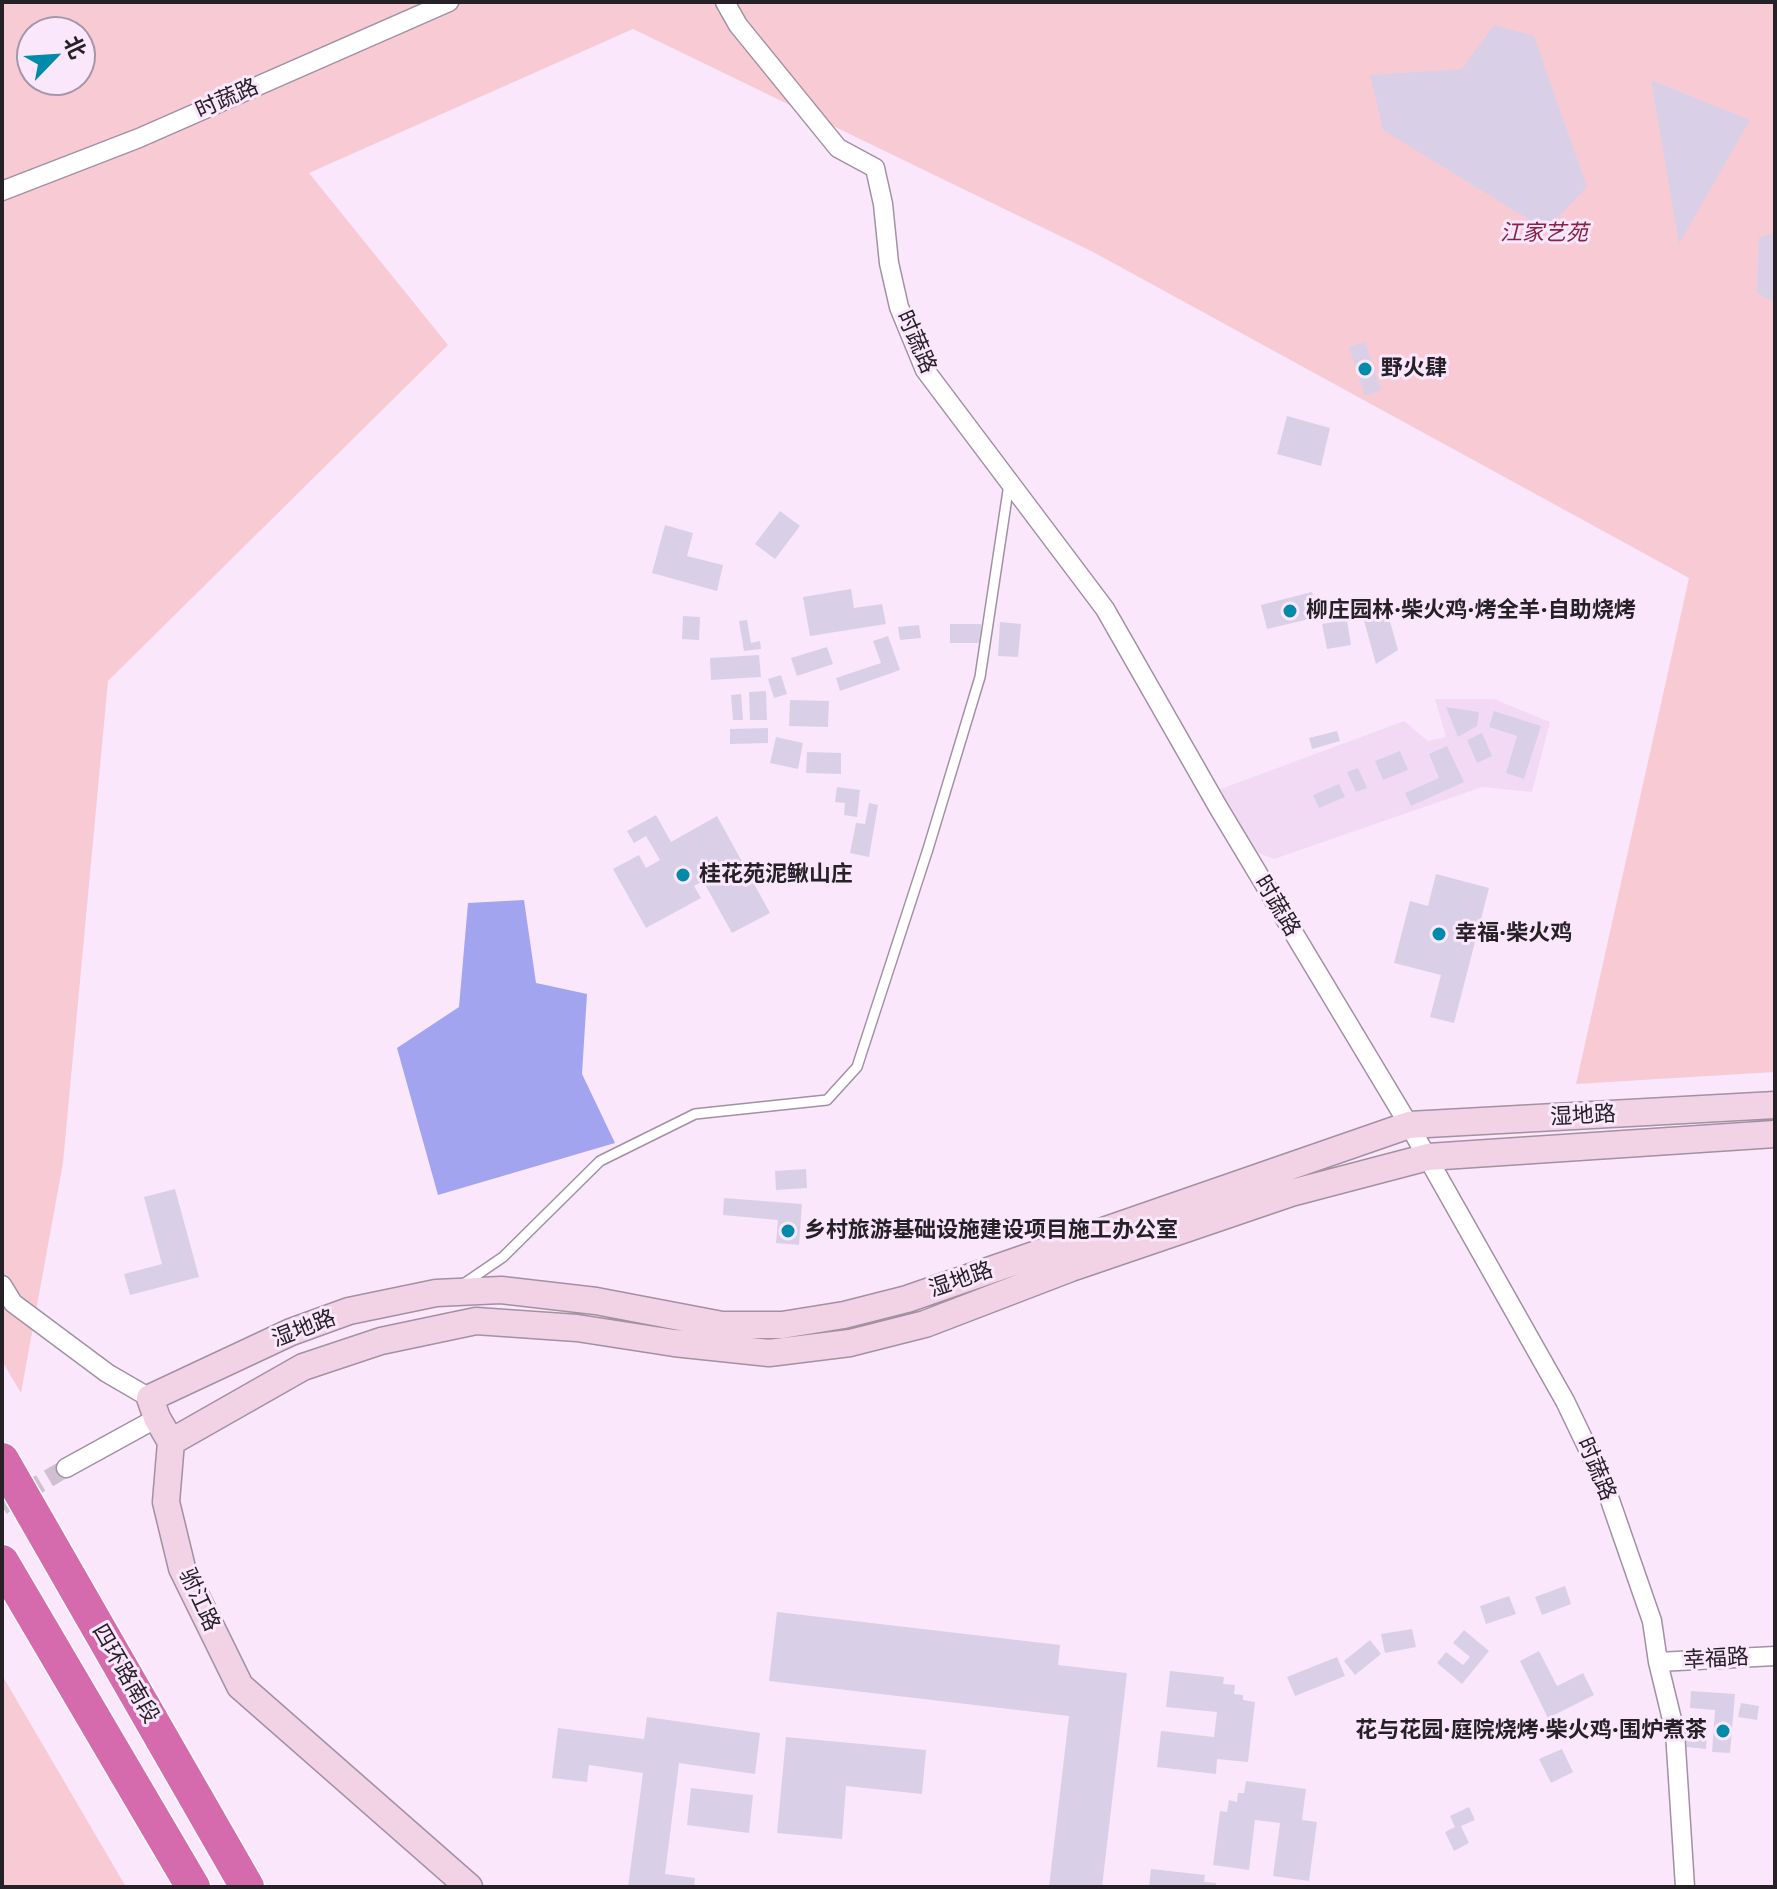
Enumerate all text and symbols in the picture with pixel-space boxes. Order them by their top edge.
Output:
north arrow [16,16,96,96]
text: 北 [57,30,96,63]
street label: 时蔬路 [191,74,263,124]
park label: 江家艺苑 [1500,221,1588,247]
street label: 时蔬路 [891,306,941,378]
place label: 野火肆 [1381,356,1447,382]
marker: 野火肆 [1356,360,1374,378]
place label: 柳庄园林·柴火鸡·烤全羊·自助烧烤 [1306,598,1636,624]
marker: 柳庄园林·柴火鸡·烤全羊·自助烧烤 [1281,602,1299,620]
place label: 桂花苑泥鳅山庄 [699,862,853,888]
marker: 桂花苑泥鳅山庄 [674,866,692,884]
street label: 时蔬路 [1249,871,1305,941]
place label: 幸福·柴火鸡 [1455,921,1572,947]
marker: 幸福·柴火鸡 [1430,925,1448,943]
street label: 湿地路 [1549,1101,1617,1131]
place label: 乡村旅游基础设施建设项目施工办公室 [804,1218,1178,1244]
marker: 乡村旅游基础设施建设项目施工办公室 [779,1222,797,1240]
street label: 湿地路 [926,1257,996,1303]
street label: 湿地路 [268,1305,340,1353]
street label: 时蔬路 [1571,1433,1621,1505]
street label: 驸江路 [173,1565,225,1635]
street label: 四环路南段 [86,1620,164,1728]
street label: 幸福路 [1682,1644,1750,1674]
place label: 花与花园·庭院烧烤·柴火鸡·围炉煮茶 [1355,1718,1707,1744]
marker: 花与花园·庭院烧烤·柴火鸡·围炉煮茶 [1714,1722,1732,1740]

